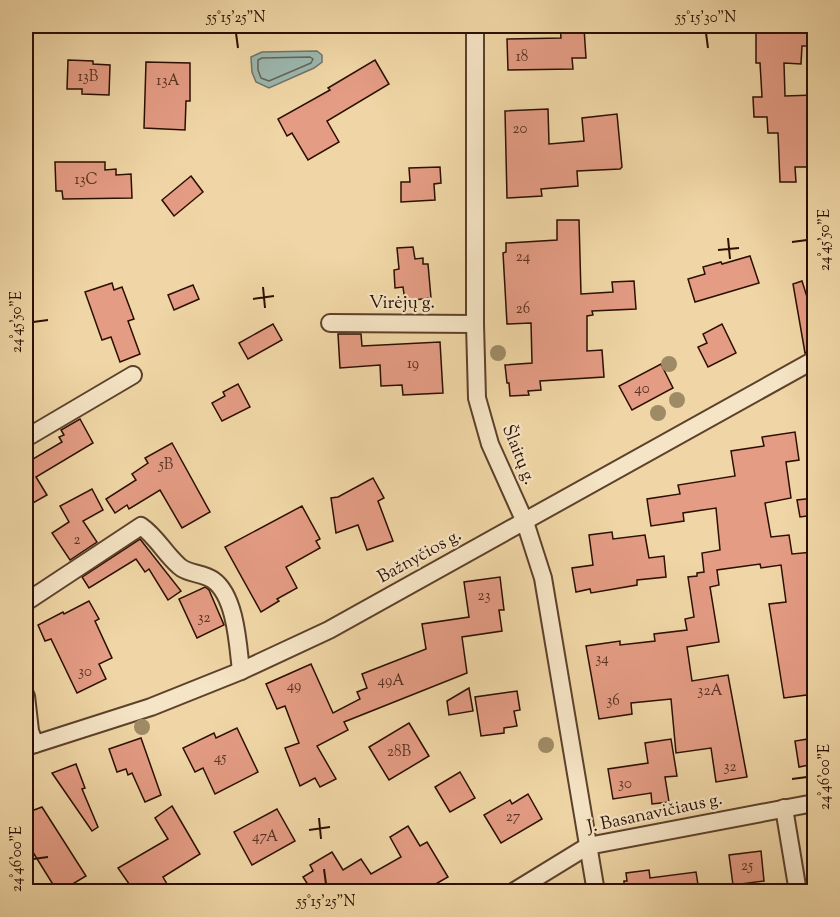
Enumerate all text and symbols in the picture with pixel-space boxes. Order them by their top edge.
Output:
text: 55°15'25"N [206,8,265,29]
text: 55°15'30"N [675,8,736,29]
house number: 18 [516,47,528,68]
house number: 13B [78,67,99,88]
house number: 13A [156,71,180,92]
house number: 20 [513,119,528,140]
house number: 13C [74,170,98,191]
text: 24°45'50"E [815,209,836,271]
house number: 24 [516,247,531,268]
text: 24°45'50"E [7,291,28,353]
street label: Virėjų g. [369,291,435,317]
house number: 26 [516,299,530,320]
house number: 19 [407,354,419,375]
house number: 40 [634,379,650,400]
street label: Šlaitų g. [494,421,542,489]
house number: 5B [158,455,174,476]
street label: Bažnyčios g. [373,523,467,591]
house number: 2 [73,530,81,551]
house number: 23 [477,586,491,607]
house number: 32 [197,608,211,629]
house number: 34 [595,649,609,670]
house number: 30 [78,662,92,683]
house number: 49A [378,671,404,692]
house number: 49 [287,676,301,697]
house number: 32A [697,681,723,702]
house number: 36 [606,691,620,712]
house number: 28B [387,742,412,763]
text: 24°46'00"E [815,744,836,810]
house number: 45 [214,748,226,769]
house number: 32 [723,757,737,778]
house number: 30 [618,774,632,795]
street label: J. Basanavičiaus g. [584,787,725,841]
house number: 27 [506,807,521,828]
text: 24°46'00"E [7,826,28,892]
house number: 47A [252,827,278,848]
house number: 25 [741,856,753,877]
text: 55°15'25"N [296,892,355,913]

